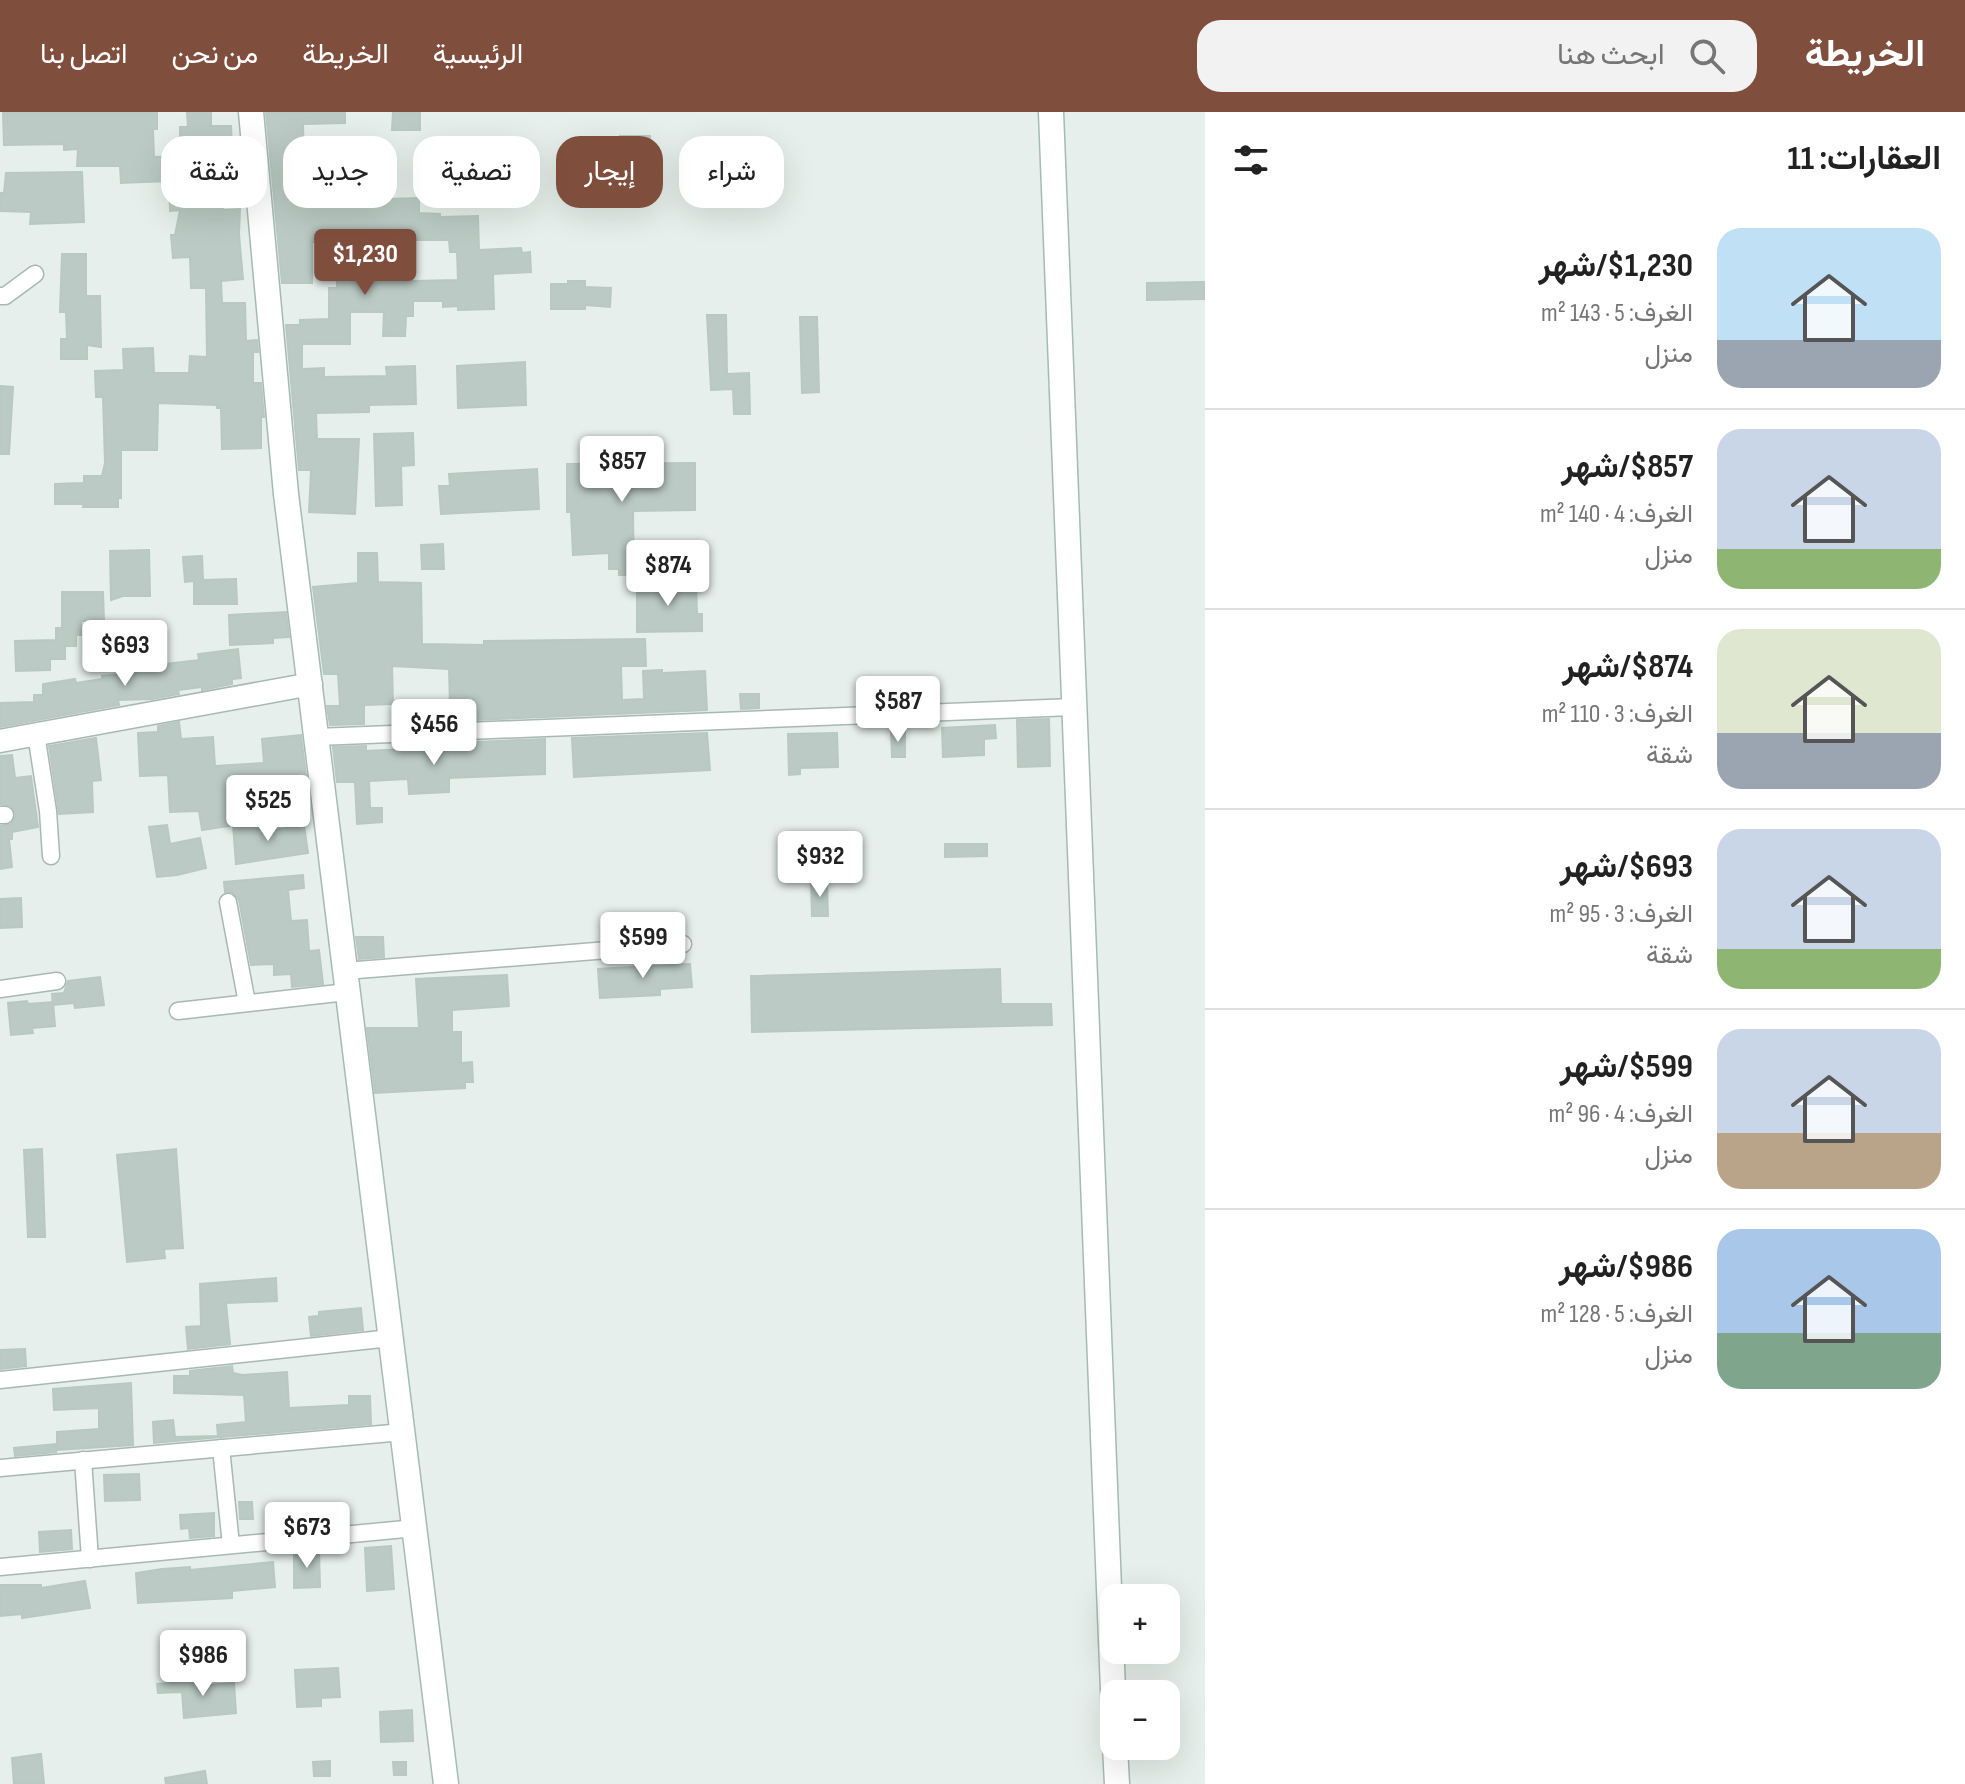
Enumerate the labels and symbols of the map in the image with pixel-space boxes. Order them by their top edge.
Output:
pin: $1,230 [300,229,430,297]
pin: $857 [575,436,669,504]
pin: $874 [621,540,715,608]
pin: $693 [78,620,172,688]
pin: $587 [851,676,945,744]
pin: $456 [387,699,481,767]
pin: $525 [221,775,315,843]
pin: $932 [773,831,867,899]
pin: $599 [596,912,690,980]
pin: $673 [260,1502,354,1570]
pin: $986 [156,1630,250,1698]

